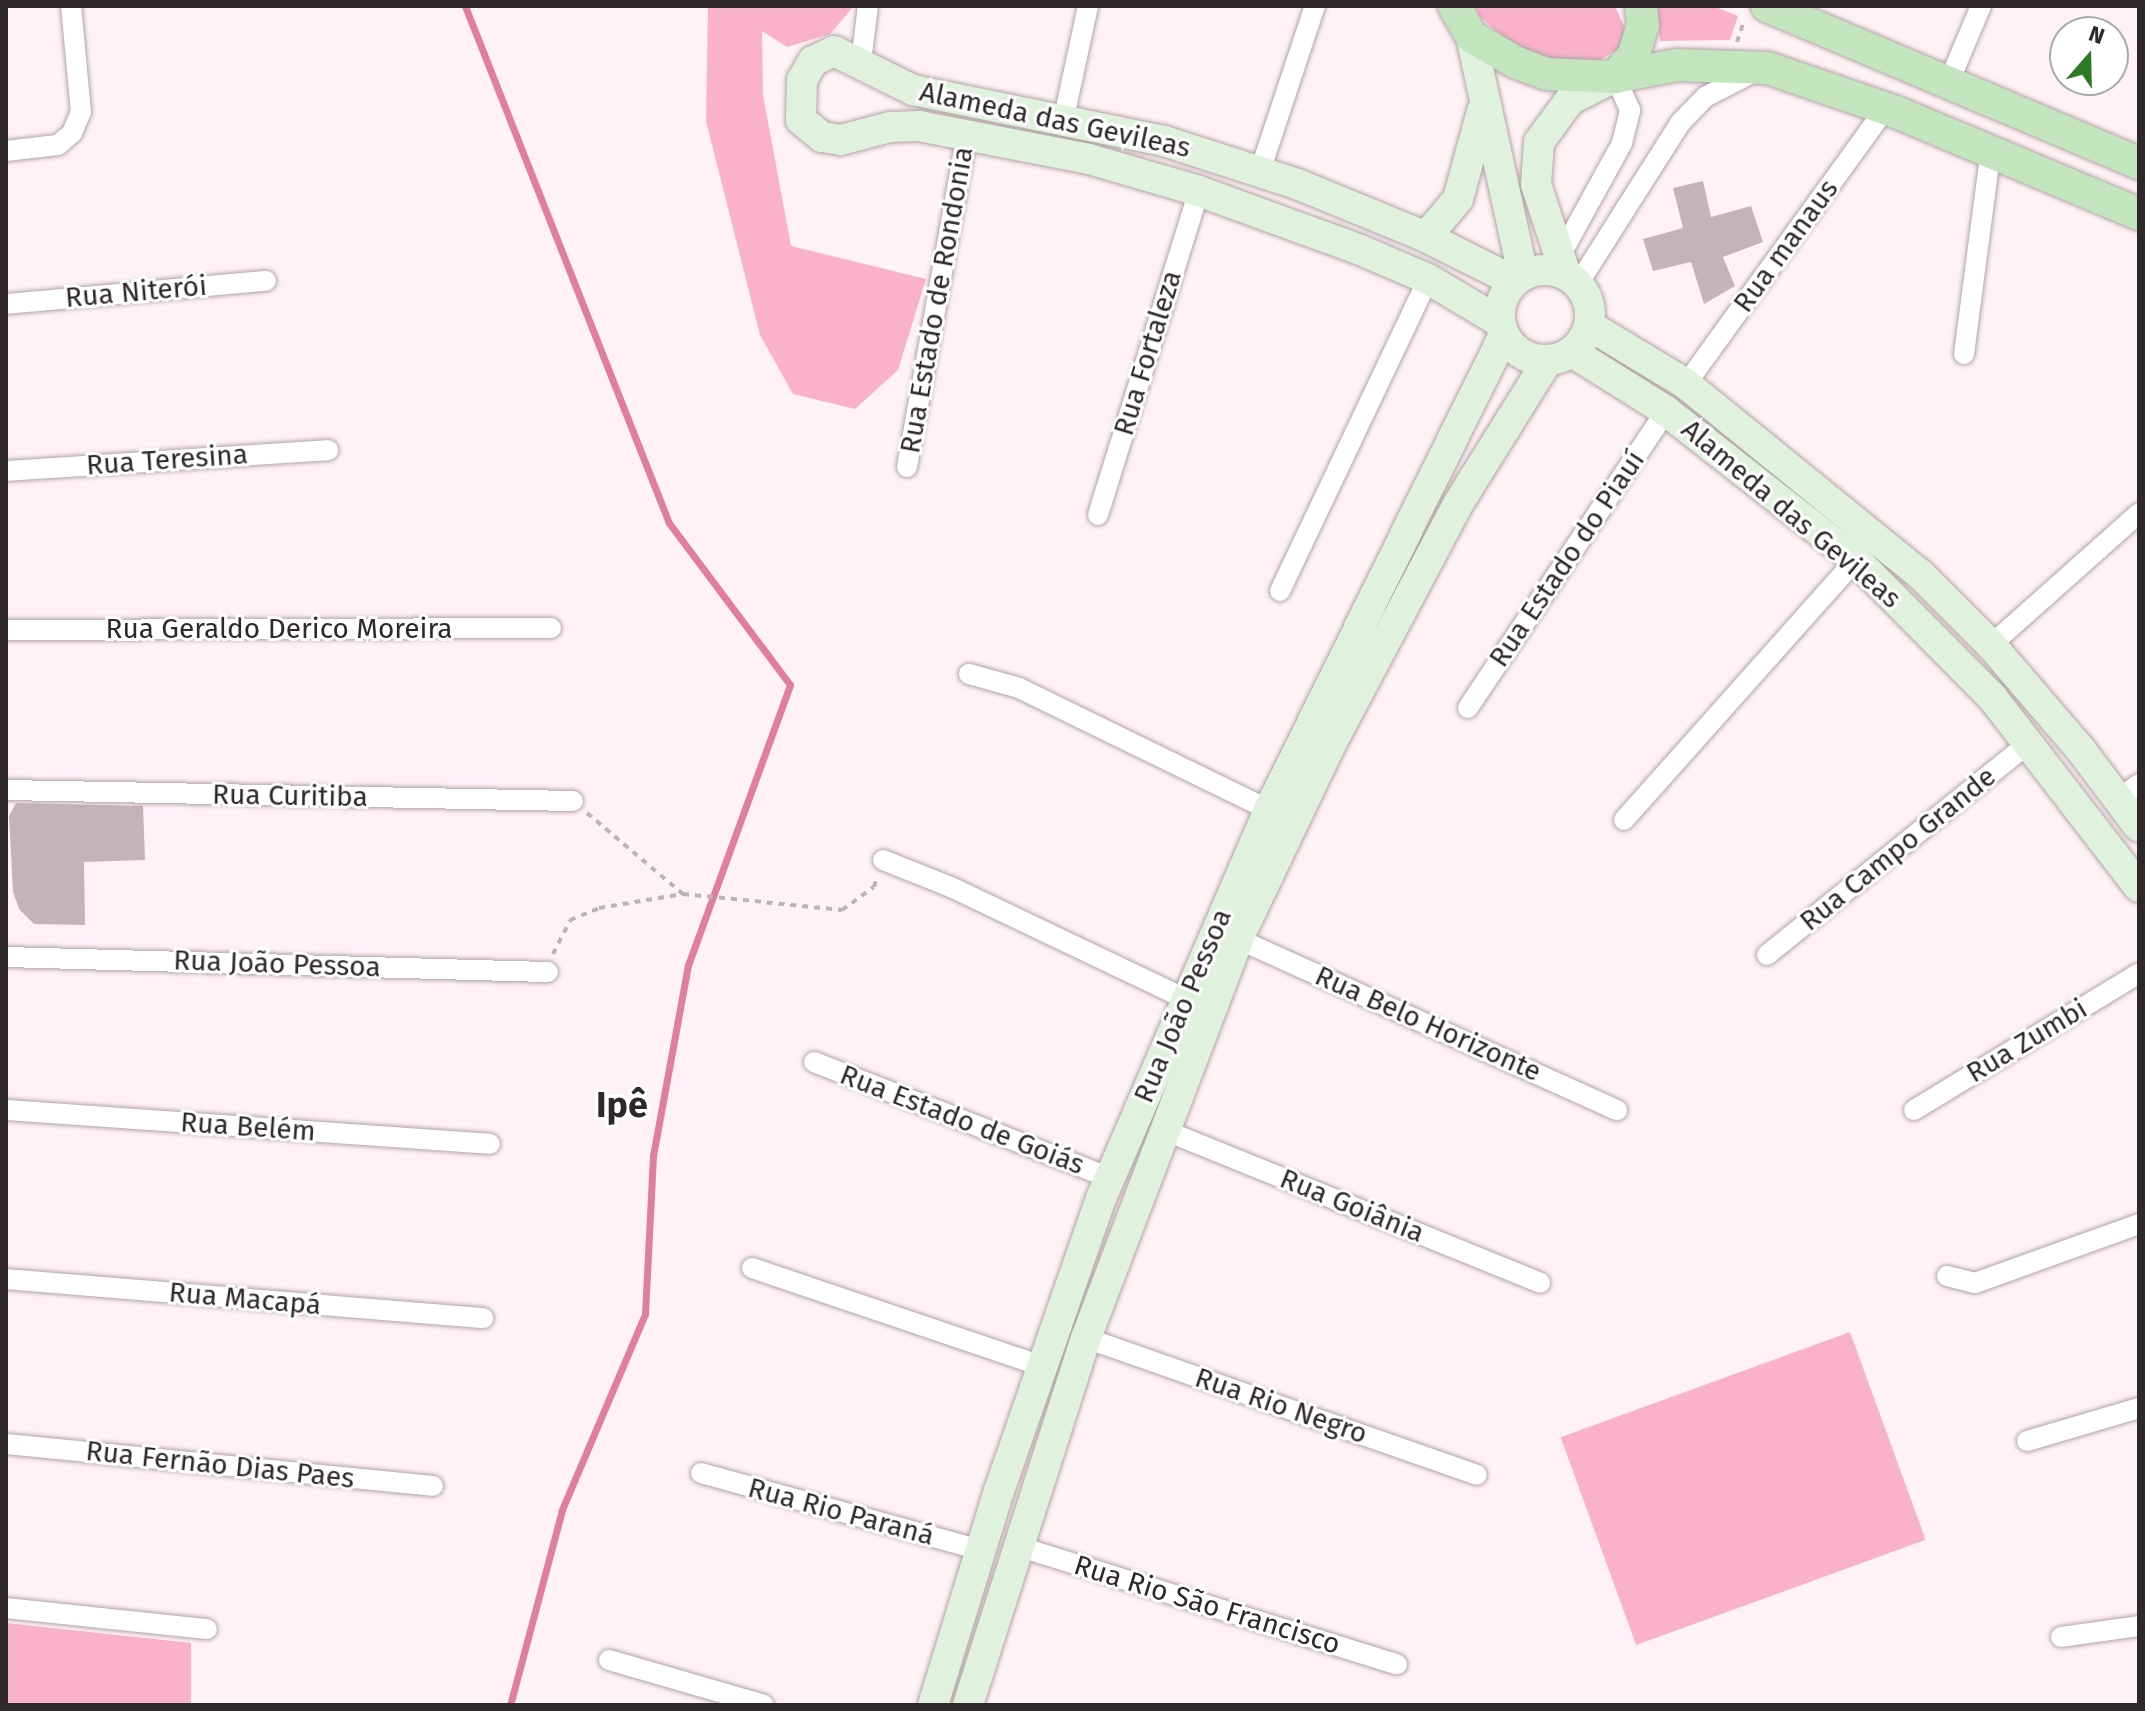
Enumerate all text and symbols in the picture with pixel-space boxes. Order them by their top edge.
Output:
north arrow [2049,16,2129,96]
text: N [2085,20,2108,50]
street label: Alameda das Gevileas [917,75,1193,165]
street label: Rua Estado de Rondonia [893,144,981,456]
street label: Rua manaus [1727,173,1845,319]
street label: Rua Fortaleza [1107,266,1189,440]
street label: Rua Niterói [64,269,208,315]
street label: Alameda das Gevileas [1675,413,1907,615]
street label: Rua Teresina [85,438,249,482]
street label: Rua Estado do Piauí [1482,444,1652,674]
street label: Rua Geraldo Derico Moreira [105,612,453,646]
street label: Rua Campo Grande [1793,760,2003,938]
street label: Rua Curitiba [212,778,368,814]
street label: Rua João Pessoa [1127,904,1239,1108]
street label: Rua João Pessoa [173,944,381,984]
street label: Rua Belo Horizonte [1310,959,1546,1089]
street label: Rua Zumbi [1961,992,2093,1090]
street label: Rua Estado de Goiás [835,1058,1089,1182]
district label: Ipê [596,1084,648,1128]
street label: Rua Belém [179,1106,317,1148]
street label: Rua Goiânia [1275,1162,1429,1250]
street label: Rua Macapá [167,1276,323,1322]
street label: Rua Rio Negro [1191,1361,1371,1451]
street label: Rua Fernão Dias Paes [84,1434,356,1496]
street label: Rua Rio Paraná [744,1471,938,1553]
street label: Rua Rio São Francisco [1070,1549,1344,1661]

